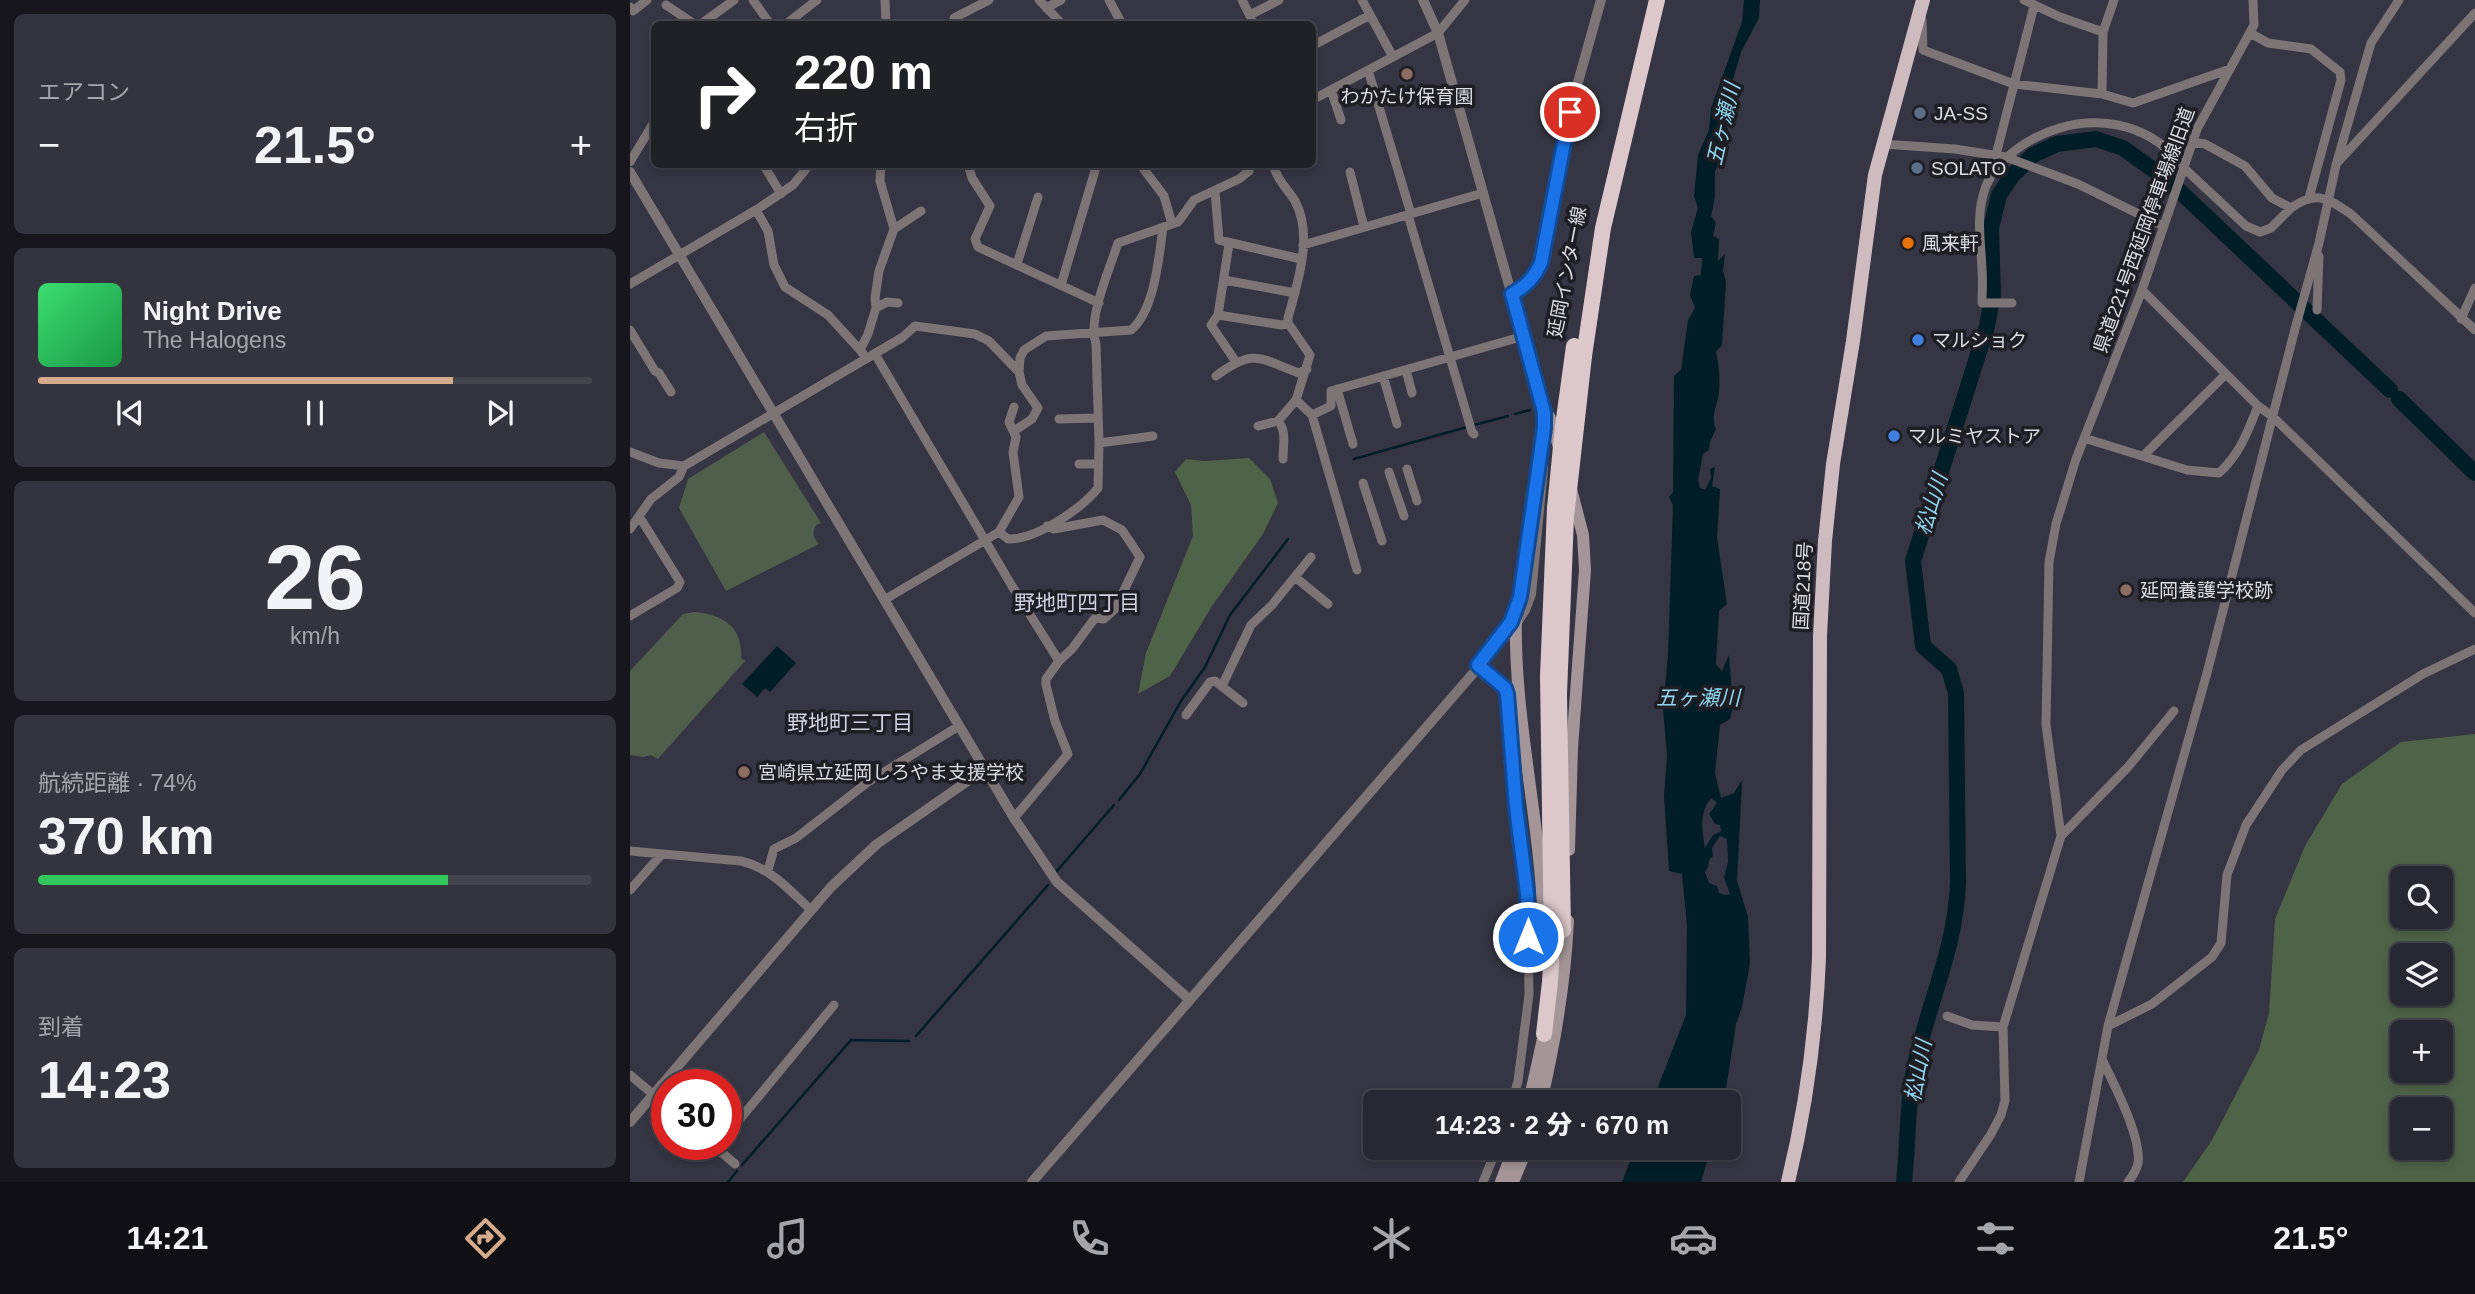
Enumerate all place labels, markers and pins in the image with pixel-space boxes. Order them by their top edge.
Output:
marker: わかたけ保育園 [1399,66,1415,82]
pin [1540,82,1600,142]
place label: わかたけ保育園 [1340,86,1474,107]
place label: JA-SS [1934,103,1988,124]
marker: JA-SS [1912,105,1928,121]
place label: SOLATO [1931,158,2006,179]
marker: SOLATO [1909,160,1925,176]
place label: 風来軒 [1922,233,1979,254]
marker: 風来軒 [1900,235,1916,251]
place label: マルショク [1932,330,2027,351]
marker: マルショク [1910,332,1926,348]
place label: マルミヤストア [1908,426,2041,447]
marker: マルミヤストア [1886,428,1902,444]
place label: 延岡養護学校跡 [2140,580,2273,601]
marker: 延岡養護学校跡 [2118,582,2134,598]
place label: 宮崎県立延岡しろやま支援学校 [758,762,1024,783]
marker: 宮崎県立延岡しろやま支援学校 [736,764,752,780]

